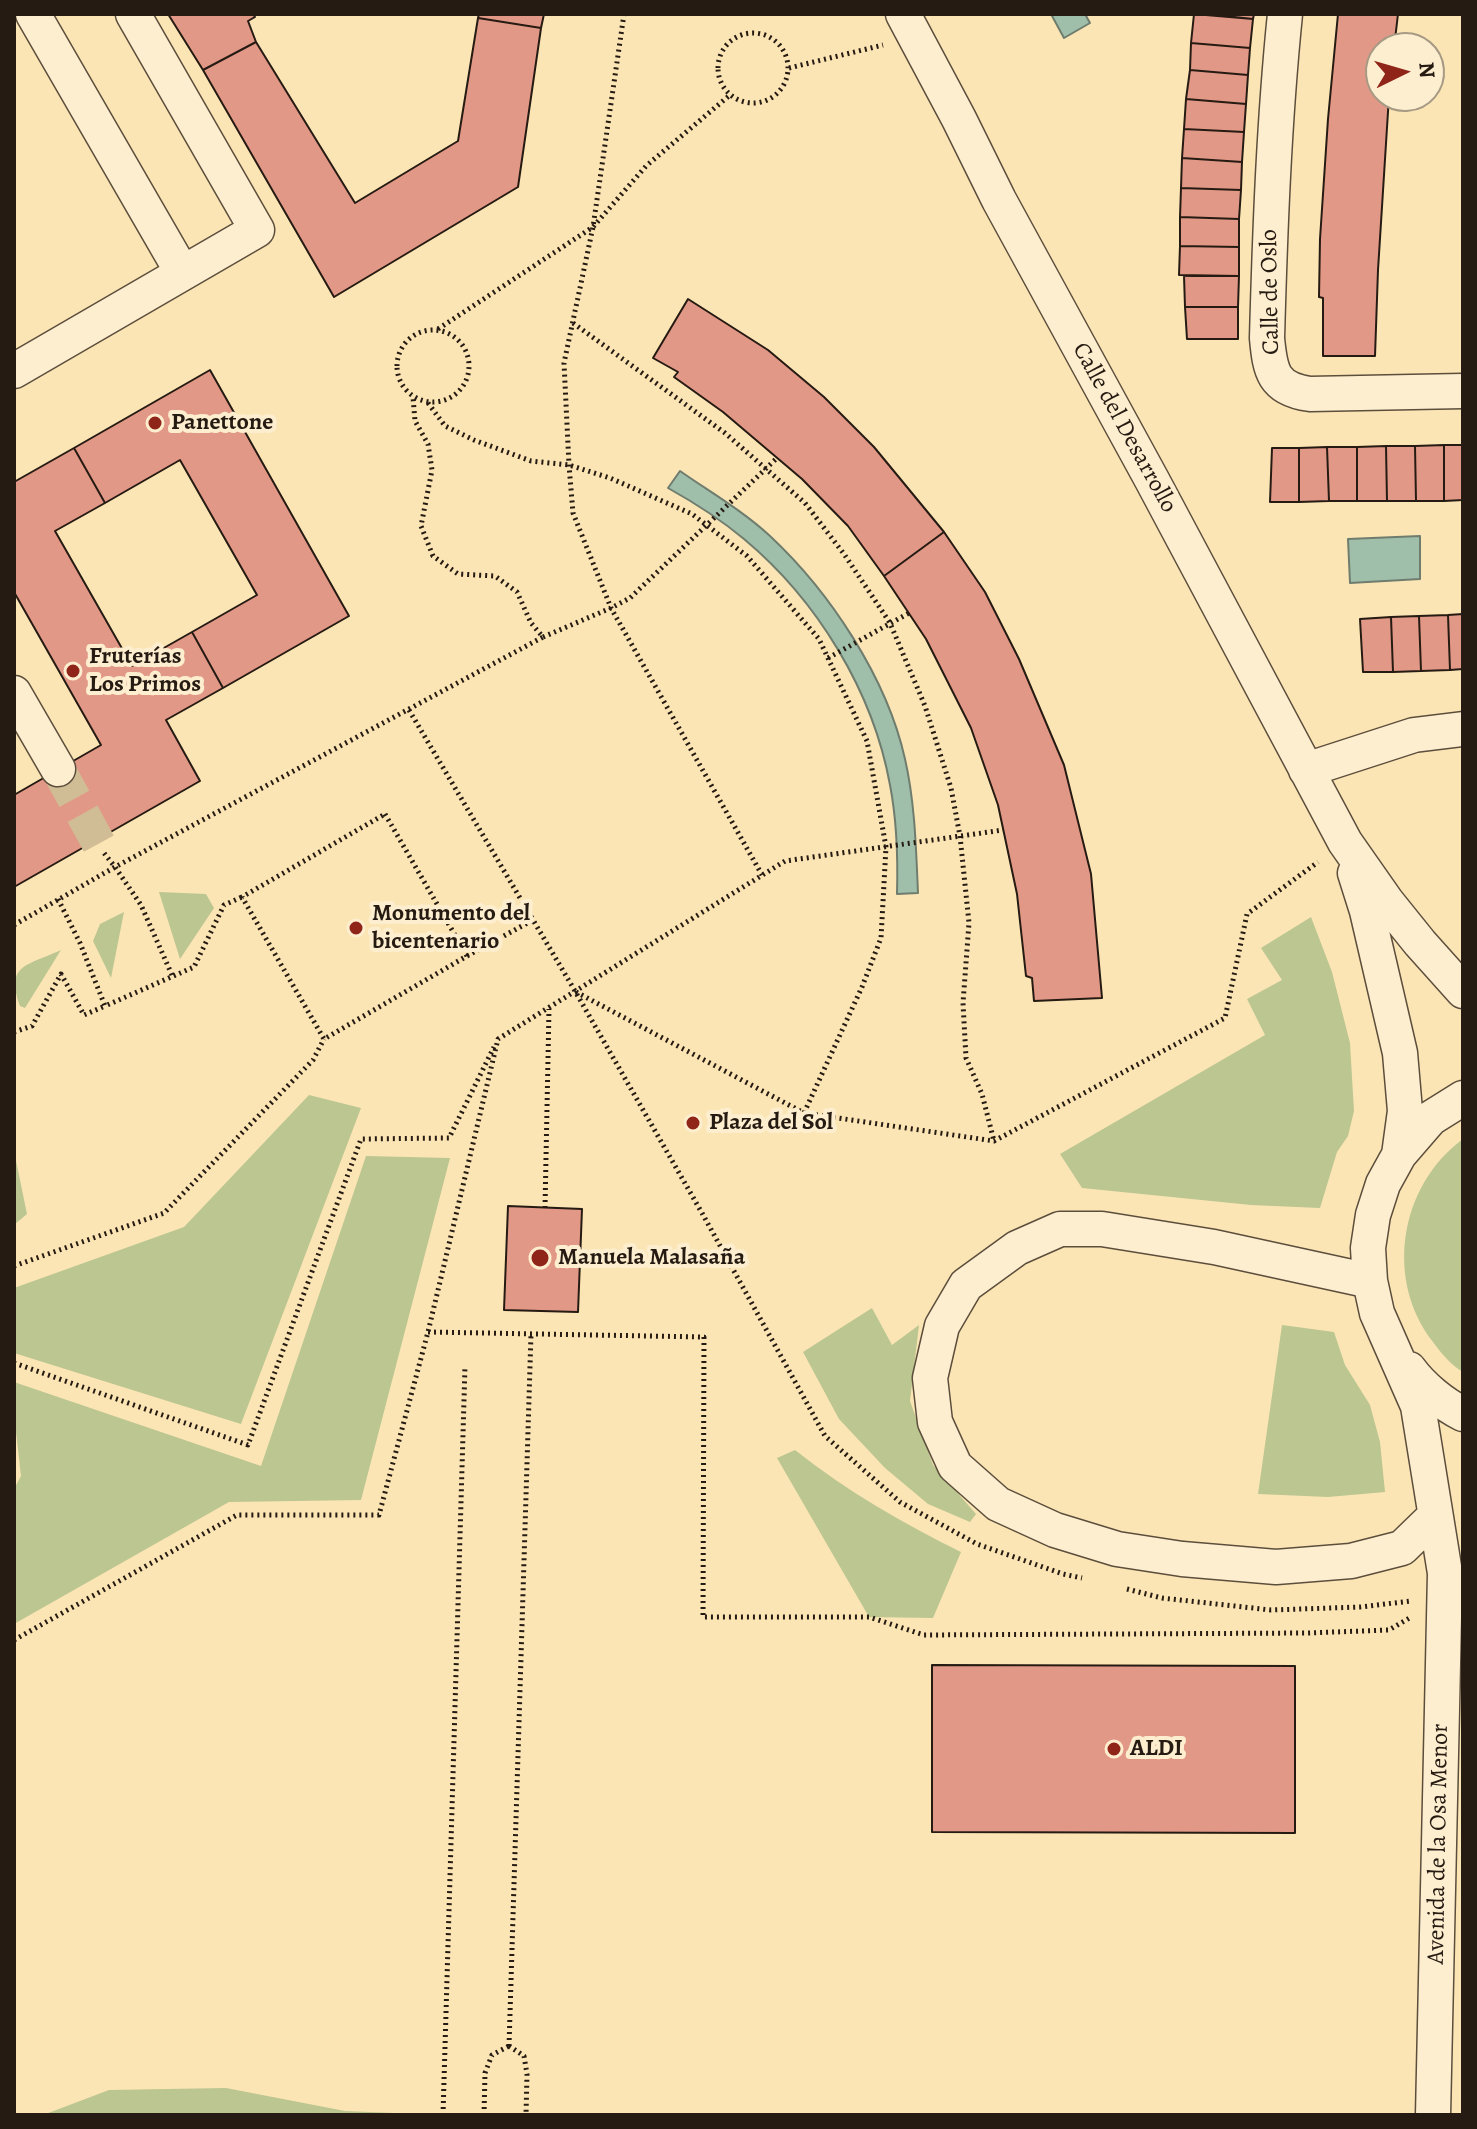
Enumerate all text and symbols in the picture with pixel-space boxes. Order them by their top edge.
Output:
north arrow [1365,32,1445,112]
text: N [1411,61,1443,79]
street label: Calle de Oslo [1256,229,1286,355]
street label: Calle del Desarrollo [1065,338,1183,518]
place label: Panettone [171,409,273,437]
marker: Panettone [146,414,164,432]
place label: Fruterías Los Primos [89,643,201,699]
marker: Fruterías Los Primos [64,662,82,680]
place label: Monumento del bicentenario [372,900,530,956]
marker: Monumento del bicentenario [347,919,365,937]
place label: Plaza del Sol [709,1109,833,1137]
marker: Plaza del Sol [684,1114,702,1132]
place label: Manuela Malasaña [558,1244,745,1272]
marker: Manuela Malasaña [529,1247,551,1269]
street label: Avenida de la Osa Menor [1423,1723,1455,1965]
place label: ALDI [1130,1735,1183,1763]
marker: ALDI [1105,1740,1123,1758]

